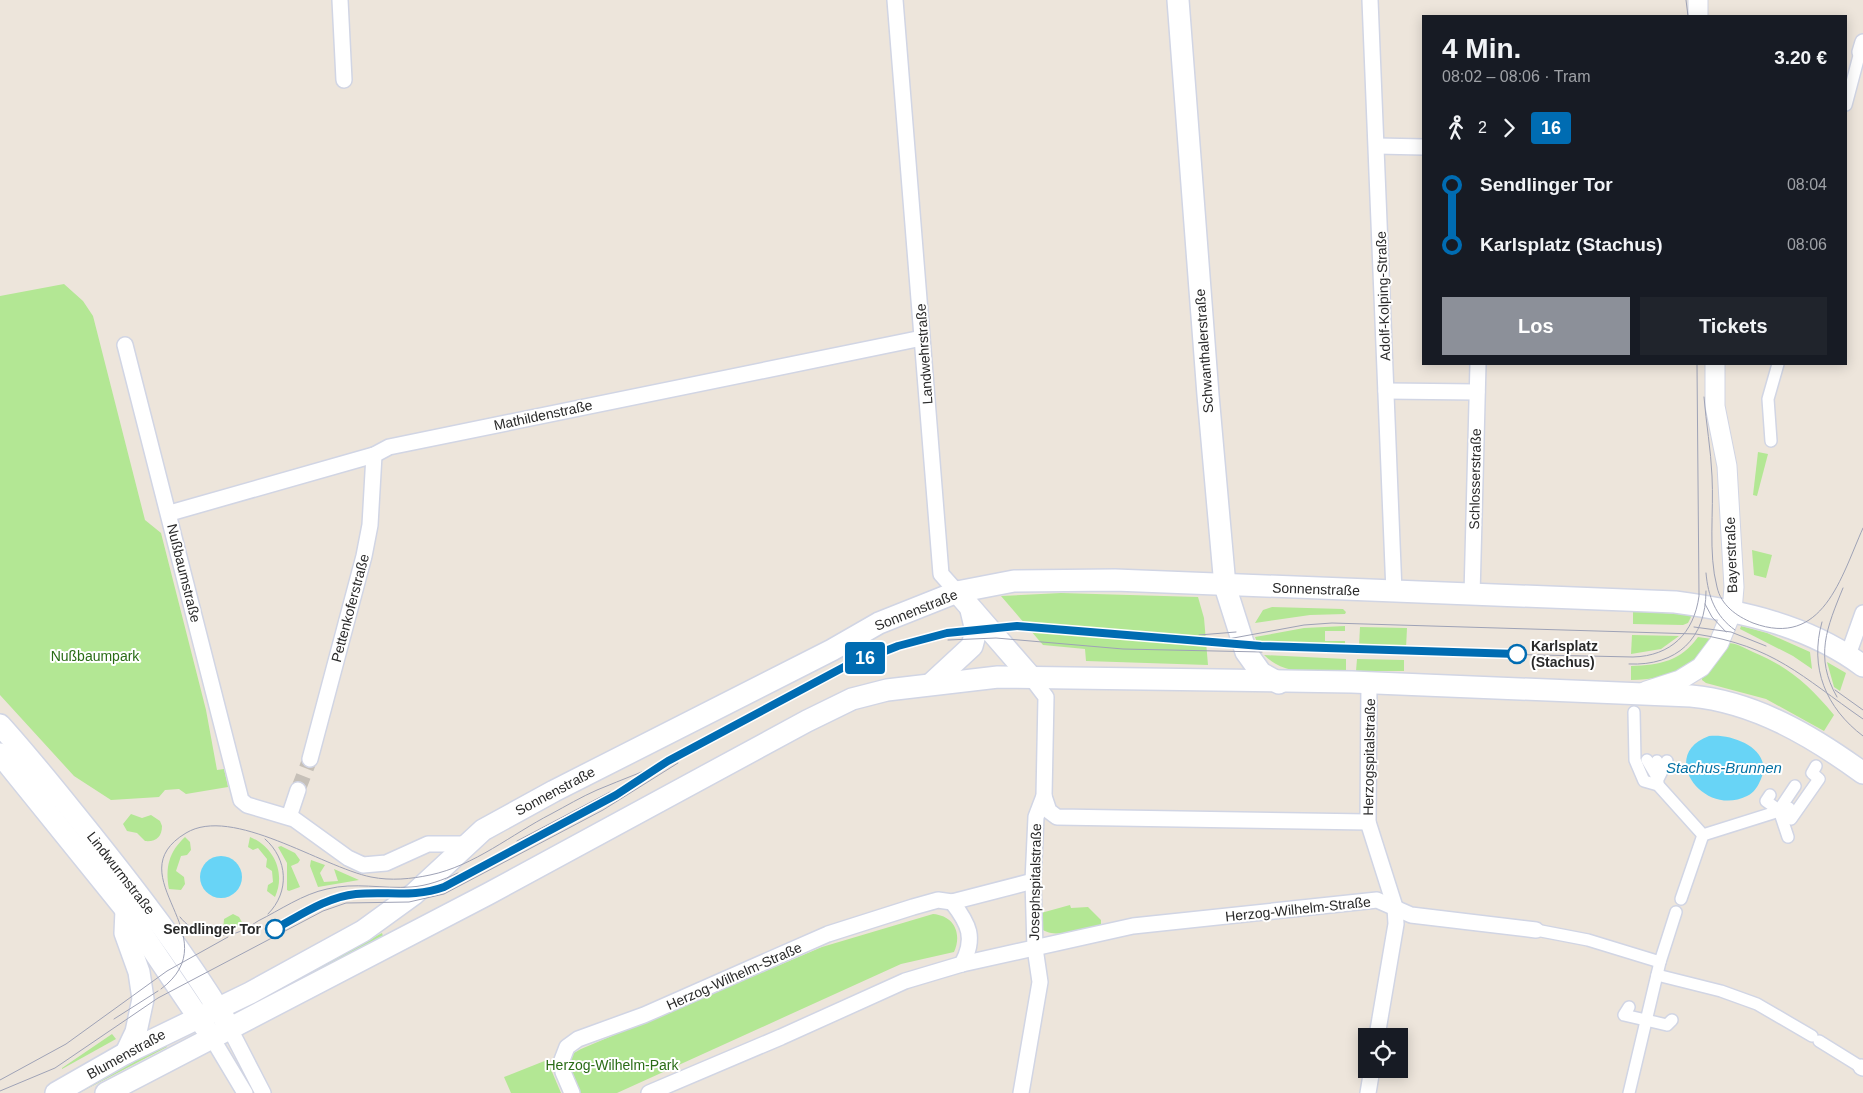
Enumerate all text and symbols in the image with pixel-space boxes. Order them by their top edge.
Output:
text: 4 Min. [1442,33,1521,64]
text: 3.20 € [1774,47,1827,68]
text: 08:02 – 08:06 · Tram [1442,68,1591,85]
icon: walk [1442,114,1470,142]
icon: forward [1495,114,1523,142]
text: 16 [1541,118,1561,138]
text: 2 [1478,119,1487,136]
text: Sendlinger Tor [1480,174,1613,195]
text: 08:04 [1787,176,1827,193]
street label: Adolf-Kolping-Straße [1373,231,1393,361]
text: Karlsplatz (Stachus) [1480,234,1663,255]
text: 08:06 [1787,236,1827,253]
street label: Schwanthalerstraße [1192,288,1216,414]
button: Los [1442,297,1630,355]
button: Tickets [1640,297,1827,355]
street label: Landwehrstraße [912,303,936,405]
street label: Mathildenstraße [492,397,594,433]
street label: Schlosserstraße [1466,428,1484,530]
street label: Bayerstraße [1722,516,1740,593]
street label: Nußbaumstraße [164,522,204,624]
street label: Pettenkoferstraße [328,552,372,664]
street label: Sonnenstraße [1272,579,1360,599]
street label: Sonnenstraße [872,586,960,634]
place label: Karlsplatz (Stachus) [1531,638,1598,670]
line badge: 16 [842,642,888,674]
marker: Karlsplatz (Stachus) [1507,644,1527,664]
park label: Nußbaumpark [51,648,140,664]
text: 16 [855,648,875,668]
street label: Herzogspitalstraße [1360,698,1378,816]
water label: Stachus-Brunnen [1666,759,1782,776]
street label: Sonnenstraße [512,763,598,819]
street label: Josephspitalstraße [1026,823,1044,941]
street label: Lindwurmstraße [84,829,158,918]
street label: Herzog-Wilhelm-Straße [1224,893,1372,925]
marker: Sendlinger Tor [265,919,285,939]
place label: Sendlinger Tor [163,921,262,937]
street label: Herzog-Wilhelm-Straße [664,939,804,1013]
street label: Blumenstraße [84,1026,168,1082]
map controls [1358,1028,1408,1078]
button: locate [1358,1028,1408,1078]
park label: Herzog-Wilhelm-Park [545,1057,680,1073]

